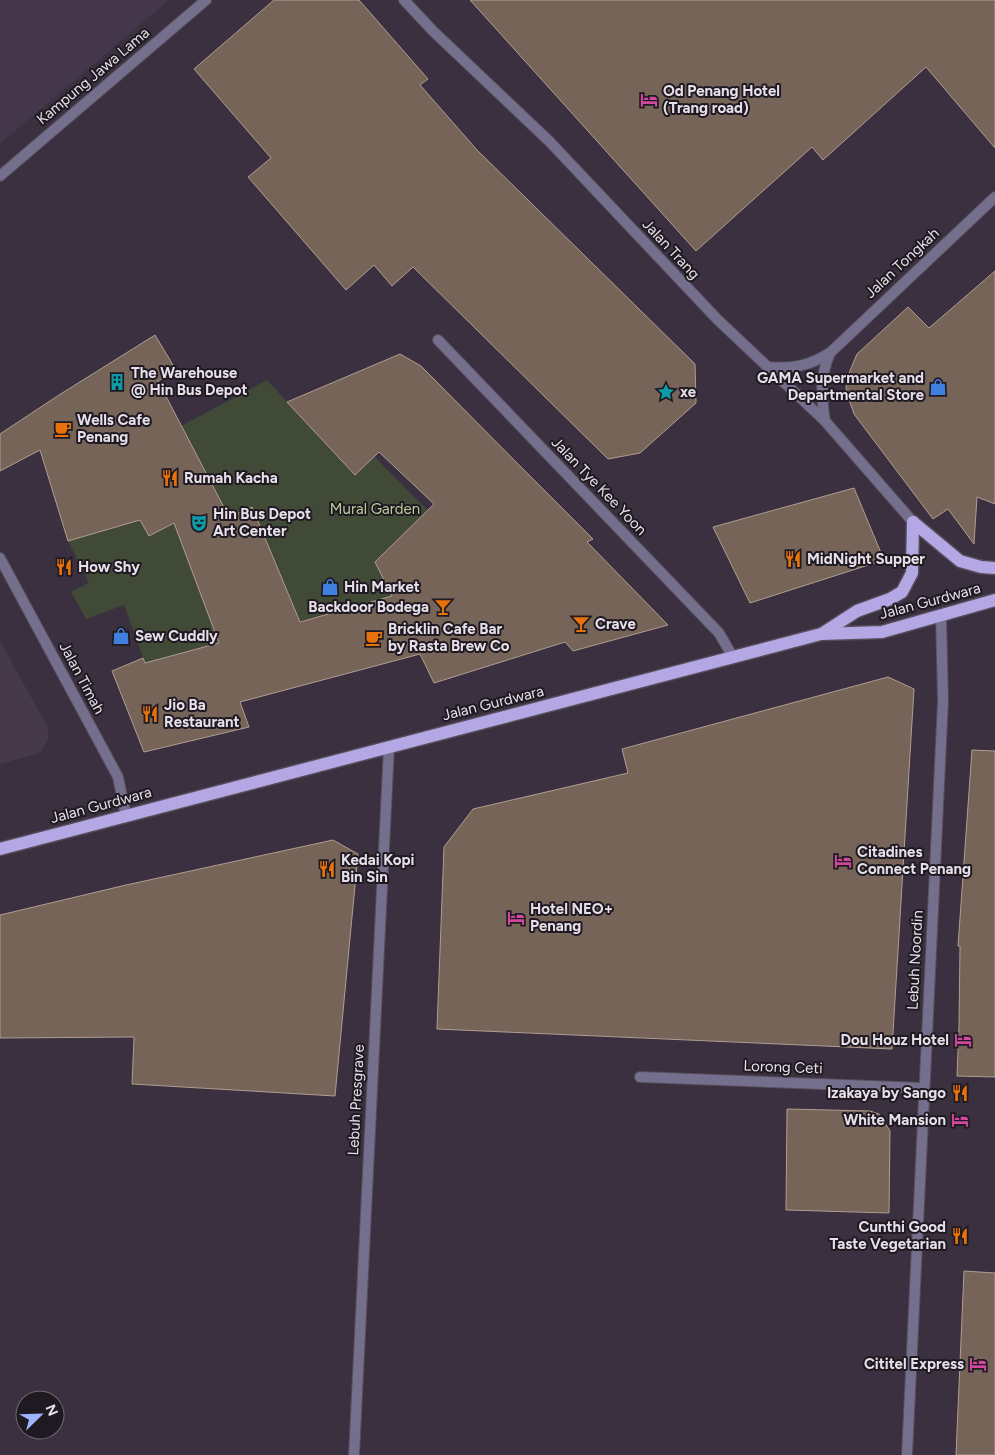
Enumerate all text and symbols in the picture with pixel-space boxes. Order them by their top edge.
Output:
street label: Kampung Jawa Lama [33,24,153,128]
place label: Od Penang Hotel (Trang road) [663,82,780,117]
hotel icon: Od Penang Hotel (Trang road) [639,90,659,110]
street label: Jalan Trang [639,215,703,283]
street label: Jalan Tongkah [861,224,943,302]
place label: The Warehouse @ Hin Bus Depot [131,364,248,399]
place label: GAMA Supermarket and Departmental Store [757,369,925,404]
building icon: The Warehouse @ Hin Bus Depot [107,372,127,392]
shop icon: GAMA Supermarket and Departmental Store [928,377,948,397]
place icon: xe [656,382,676,402]
place label: xe [680,383,697,401]
place label: Wells Cafe Penang [77,411,151,446]
cafe icon: Wells Cafe Penang [53,419,73,439]
street label: Jalan Tye Kee Yoon [548,433,650,539]
restaurant icon: Rumah Kacha [160,468,180,488]
place label: Rumah Kacha [184,469,278,487]
park label: Mural Garden [330,500,420,518]
place label: Hin Bus Depot Art Center [213,505,311,540]
theatre icon: Hin Bus Depot Art Center [189,513,209,533]
restaurant icon: MidNight Supper [783,549,803,569]
place label: MidNight Supper [807,550,925,568]
restaurant icon: How Shy [54,557,74,577]
place label: How Shy [78,558,140,576]
shop icon: Hin Market [320,577,340,597]
place label: Hin Market [344,578,420,596]
street label: Jalan Gurdwara [877,579,983,623]
bar icon: Backdoor Bodega [433,597,453,617]
place label: Backdoor Bodega [308,598,429,616]
bar icon: Crave [571,614,591,634]
place label: Crave [595,615,636,633]
place label: Bricklin Cafe Bar by Rasta Brew Co [388,620,510,655]
shop icon: Sew Cuddly [111,626,131,646]
place label: Sew Cuddly [135,627,218,645]
cafe icon: Bricklin Cafe Bar by Rasta Brew Co [364,628,384,648]
street label: Jalan Timah [56,639,108,717]
street label: Jalan Gurdwara [440,682,546,724]
place label: Jio Ba Restaurant [164,696,240,731]
restaurant icon: Jio Ba Restaurant [140,704,160,724]
street label: Jalan Gurdwara [48,783,154,827]
place label: Citadines Connect Penang [857,843,971,878]
place label: Kedai Kopi Bin Sin [341,851,415,886]
hotel icon: Citadines Connect Penang [833,851,853,871]
restaurant icon: Kedai Kopi Bin Sin [317,859,337,879]
place label: Hotel NEO+ Penang [530,900,613,935]
hotel icon: Hotel NEO+ Penang [506,908,526,928]
street label: Lebuh Noordin [903,910,927,1010]
hotel icon: Dou Houz Hotel [953,1030,973,1050]
place label: Dou Houz Hotel [841,1031,949,1049]
street label: Lebuh Presgrave [344,1044,368,1156]
street label: Lorong Ceti [743,1057,823,1077]
restaurant icon: Izakaya by Sango [950,1083,970,1103]
place label: Izakaya by Sango [827,1084,946,1102]
hotel icon: White Mansion [950,1110,970,1130]
place label: White Mansion [843,1111,946,1129]
place label: Cunthi Good Taste Vegetarian [830,1218,946,1253]
restaurant icon: Cunthi Good Taste Vegetarian [950,1226,970,1246]
hotel icon: Cititel Express [968,1354,988,1374]
place label: Cititel Express [864,1355,964,1373]
north arrow [15,1390,65,1440]
text: N [42,1402,61,1418]

